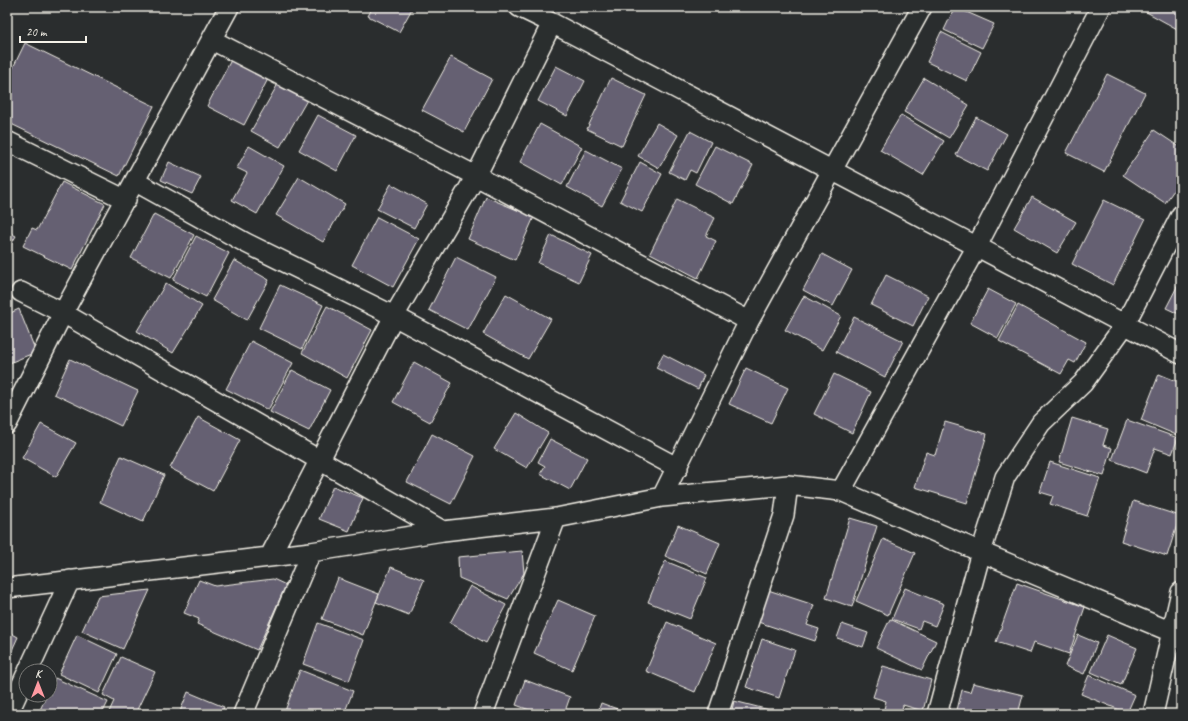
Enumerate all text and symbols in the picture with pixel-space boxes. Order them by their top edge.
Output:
scale bar [20,18,86,44]
text: 20 m [26,24,48,40]
north arrow [18,663,58,703]
text: K [35,666,43,680]

